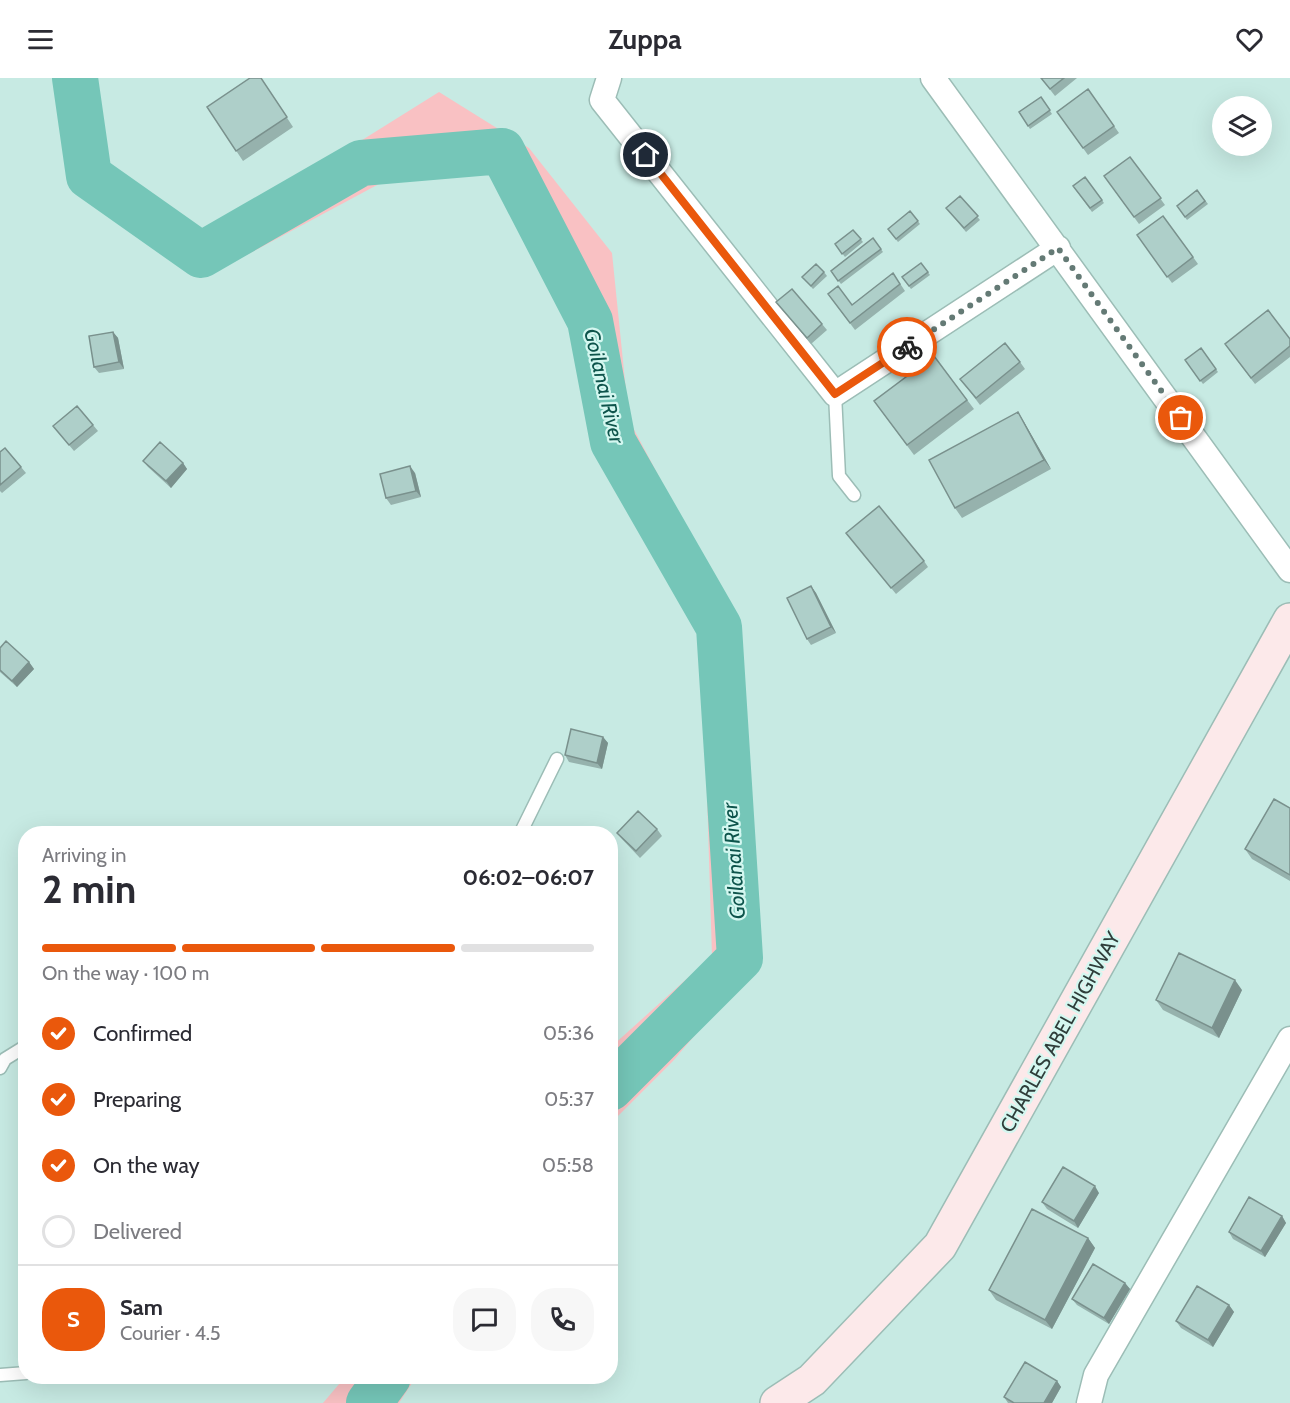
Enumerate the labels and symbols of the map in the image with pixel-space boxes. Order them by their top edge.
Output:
pin [620,129,671,180]
courier [877,317,937,377]
water label: Goilanai River [579,326,630,447]
pin [1155,392,1206,443]
water label: Goilanai River [717,800,750,920]
street label: CHARLES ABEL HIGHWAY [995,927,1125,1136]

